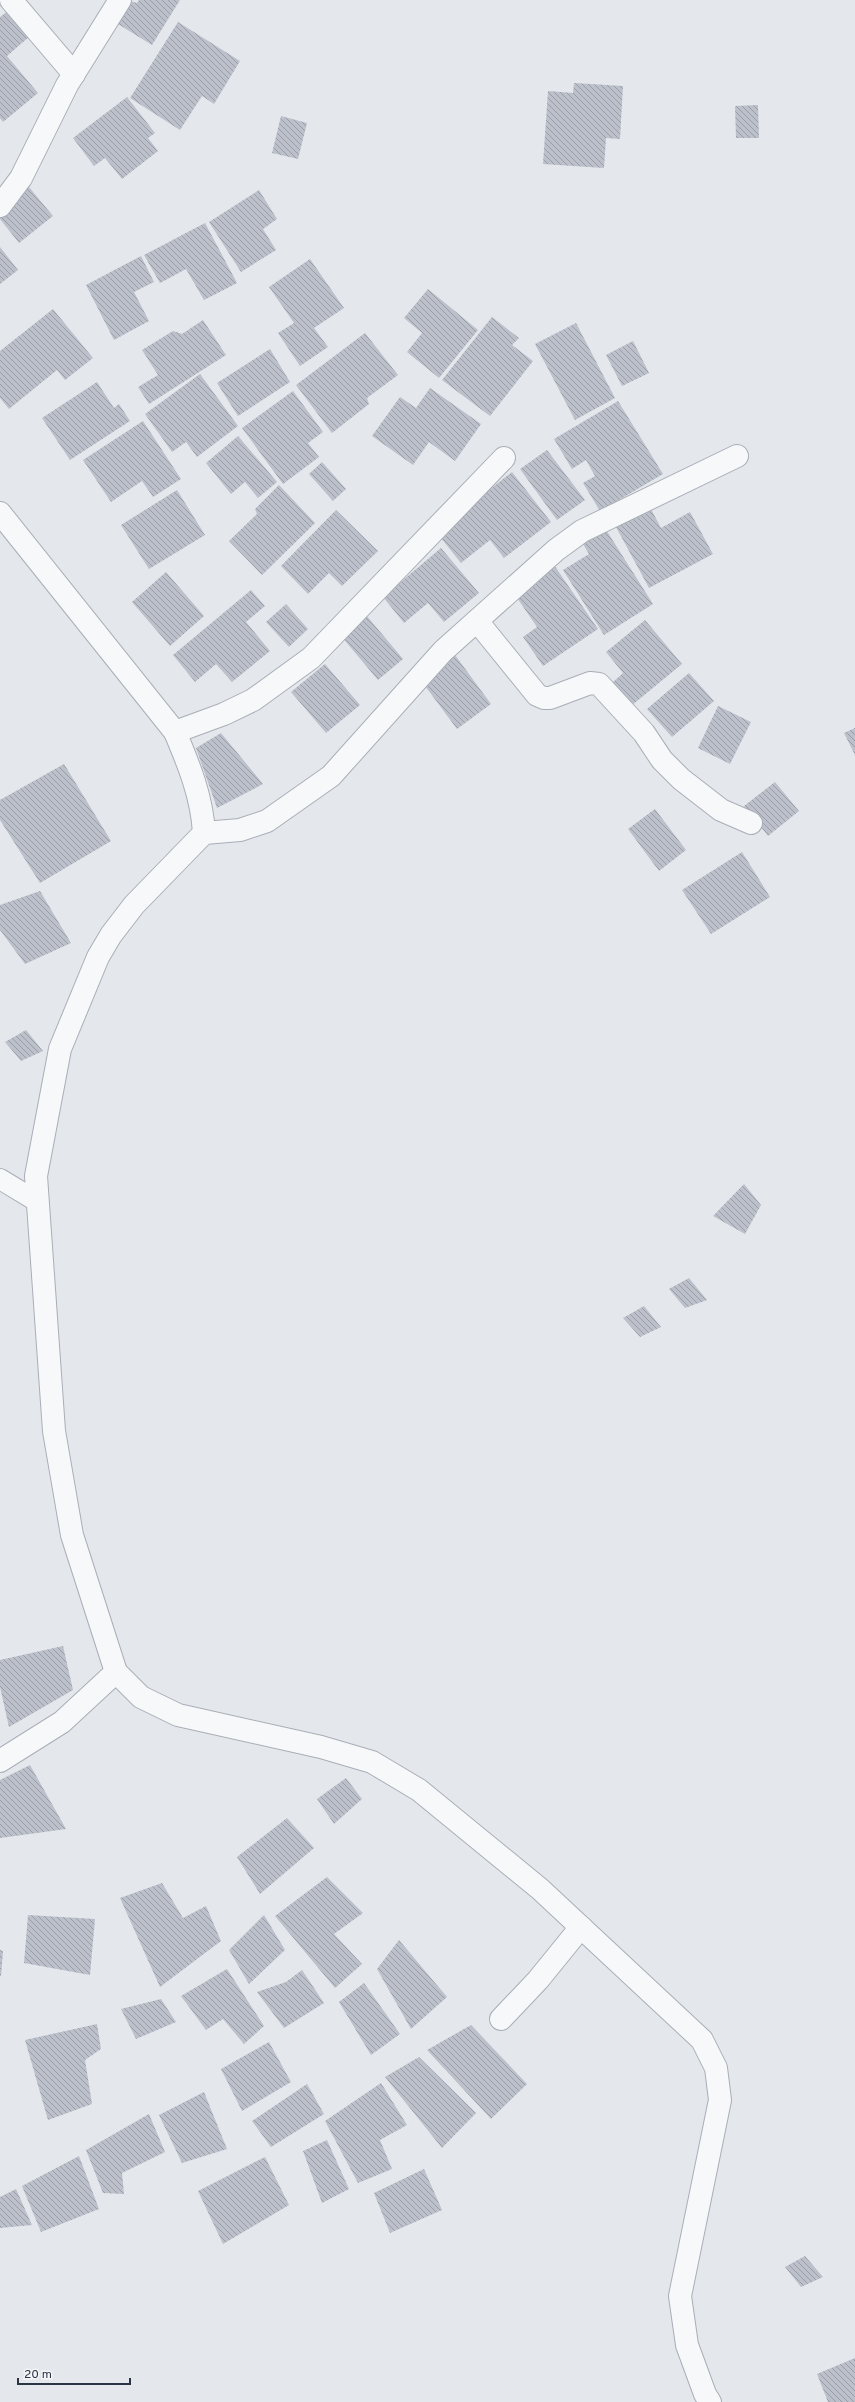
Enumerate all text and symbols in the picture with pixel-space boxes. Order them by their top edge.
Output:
scale bar [18,2360,130,2386]
text: 20 m [24,2367,52,2383]

